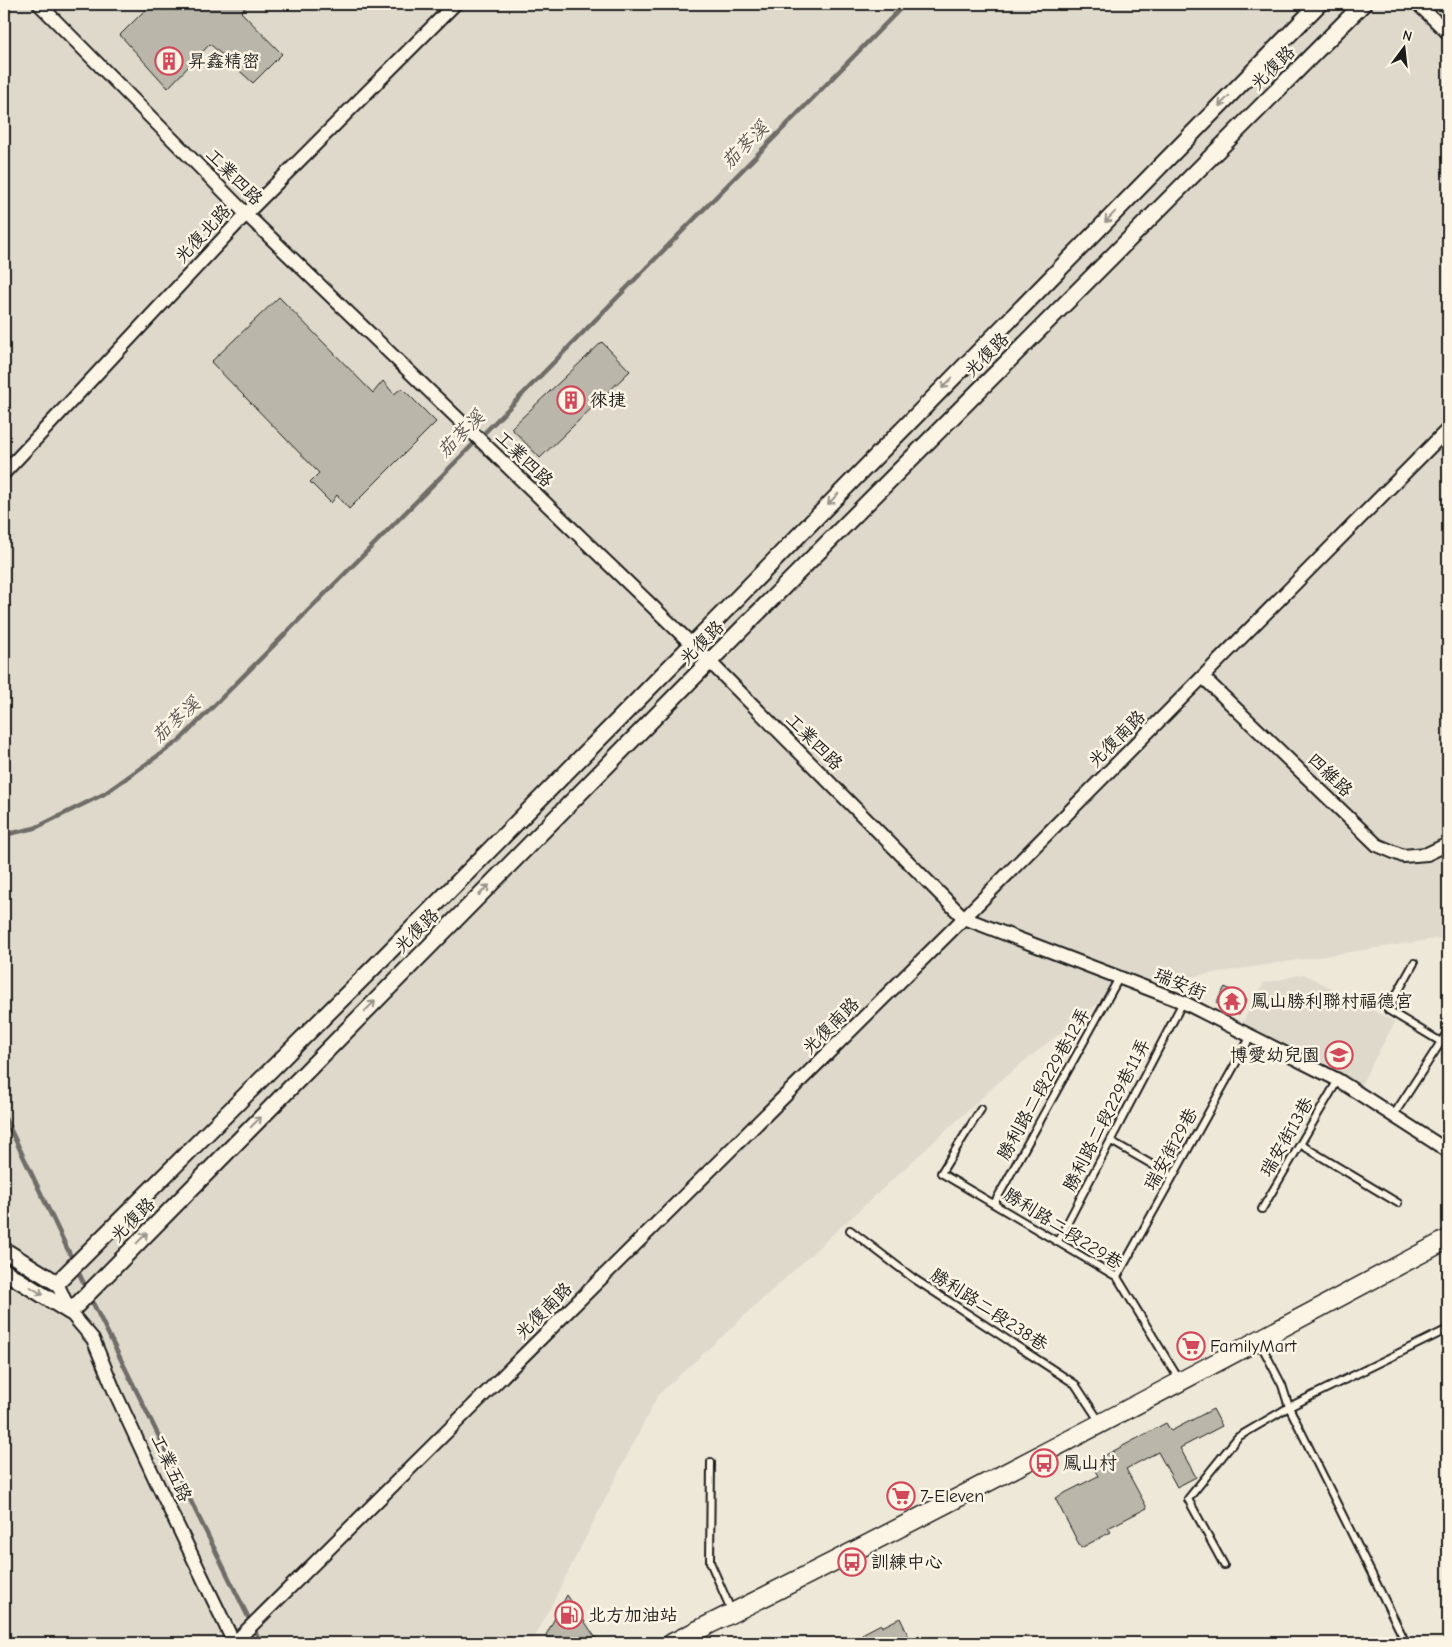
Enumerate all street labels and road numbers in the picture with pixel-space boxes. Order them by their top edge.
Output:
street label: 光復路 [1246,41,1300,95]
street label: 工業四路 [201,144,267,210]
street label: 光復北路 [171,201,235,267]
street label: 光復路 [960,328,1014,382]
street label: 工業四路 [491,426,557,492]
street label: 光復路 [675,616,729,670]
street label: 光復南路 [1084,706,1150,772]
street label: 工業四路 [781,709,847,775]
street label: 四維路 [1303,749,1357,801]
street label: 光復路 [390,904,444,958]
street label: 瑞安街 [1151,964,1209,1004]
street label: 光復南路 [798,993,864,1059]
street label: 勝利路二段229巷12弄 [993,1004,1095,1164]
street label: 勝利路二段229巷11弄 [1059,1035,1155,1195]
street label: 瑞安街13巷 [1256,1094,1318,1180]
street label: 瑞安街29巷 [1140,1104,1202,1194]
street label: 勝利路二段229巷 [1000,1184,1126,1274]
street label: 光復路 [106,1193,160,1247]
street label: 勝利路二段238巷 [926,1264,1052,1356]
street label: 光復南路 [511,1278,577,1344]
street label: 工業五路 [146,1431,196,1505]

